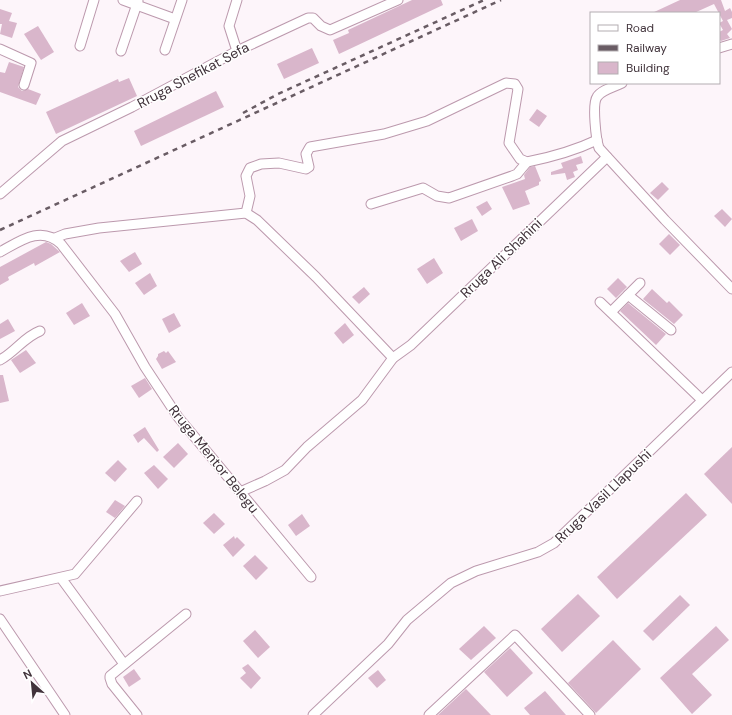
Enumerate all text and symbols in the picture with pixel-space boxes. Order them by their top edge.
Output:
legend [590,12,720,84]
text: Road [626,20,654,36]
street label: Rruga Shefikat Sefa [134,38,252,112]
text: Railway [626,40,667,56]
text: Building [626,60,670,76]
street label: Rruga Ali Shahini [456,214,546,302]
street label: Rruga Mentor Belegu [165,401,263,517]
street label: Rruga Vasil Llapushi [551,445,655,547]
north arrow [12,663,52,703]
text: N [21,666,34,682]

